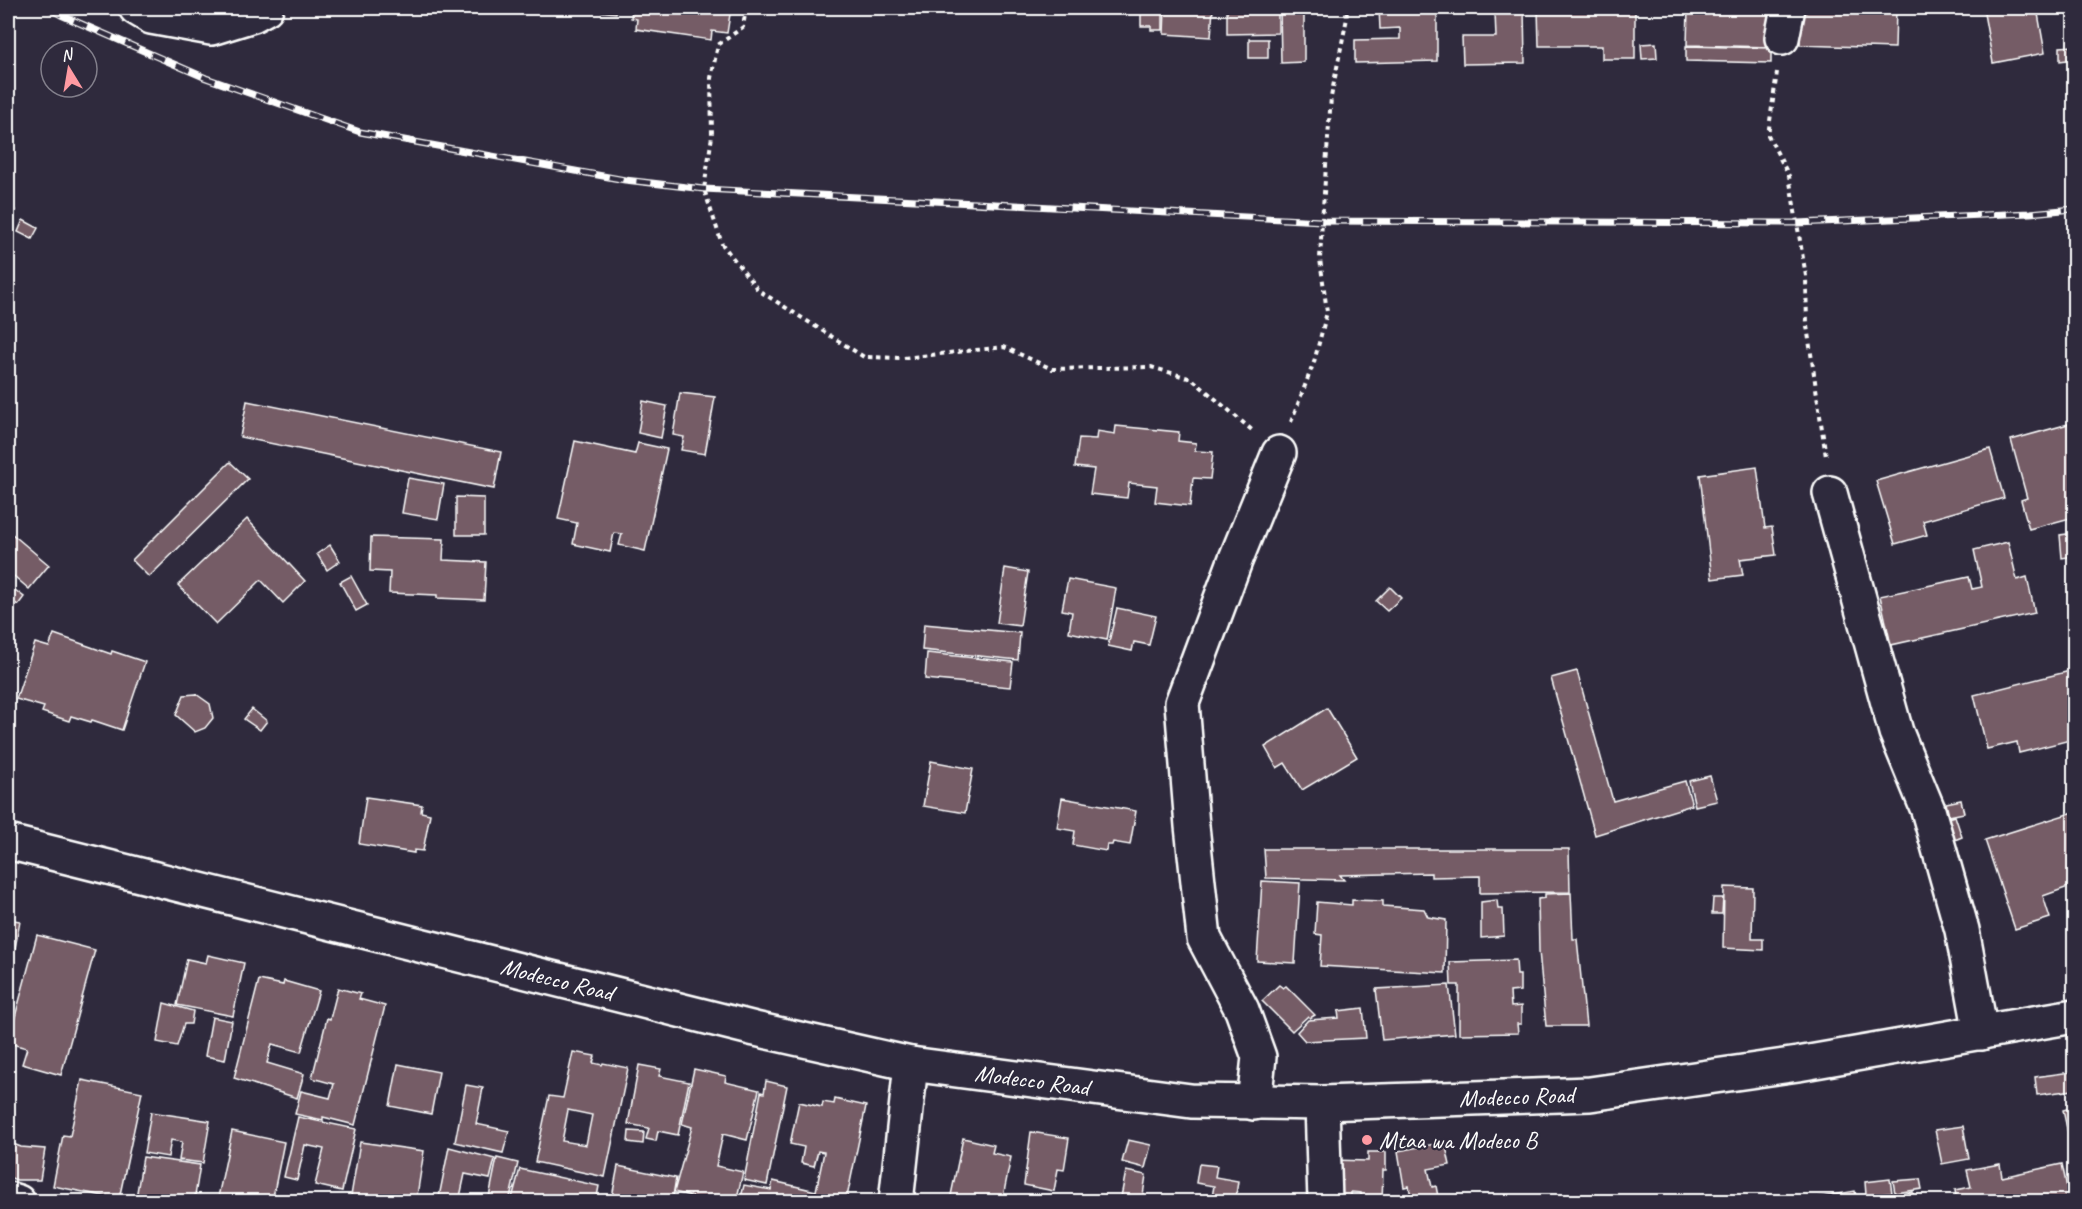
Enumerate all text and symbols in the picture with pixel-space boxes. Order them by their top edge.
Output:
north arrow [39,39,99,99]
text: N [60,44,76,66]
street label: Modecco Road [498,951,620,1009]
street label: Modecco Road [973,1058,1094,1103]
street label: Modecco Road [1459,1079,1578,1113]
place label: Mtaa wa Modeco B [1379,1125,1538,1155]
marker: Mtaa wa Modeco B [1360,1133,1374,1147]

